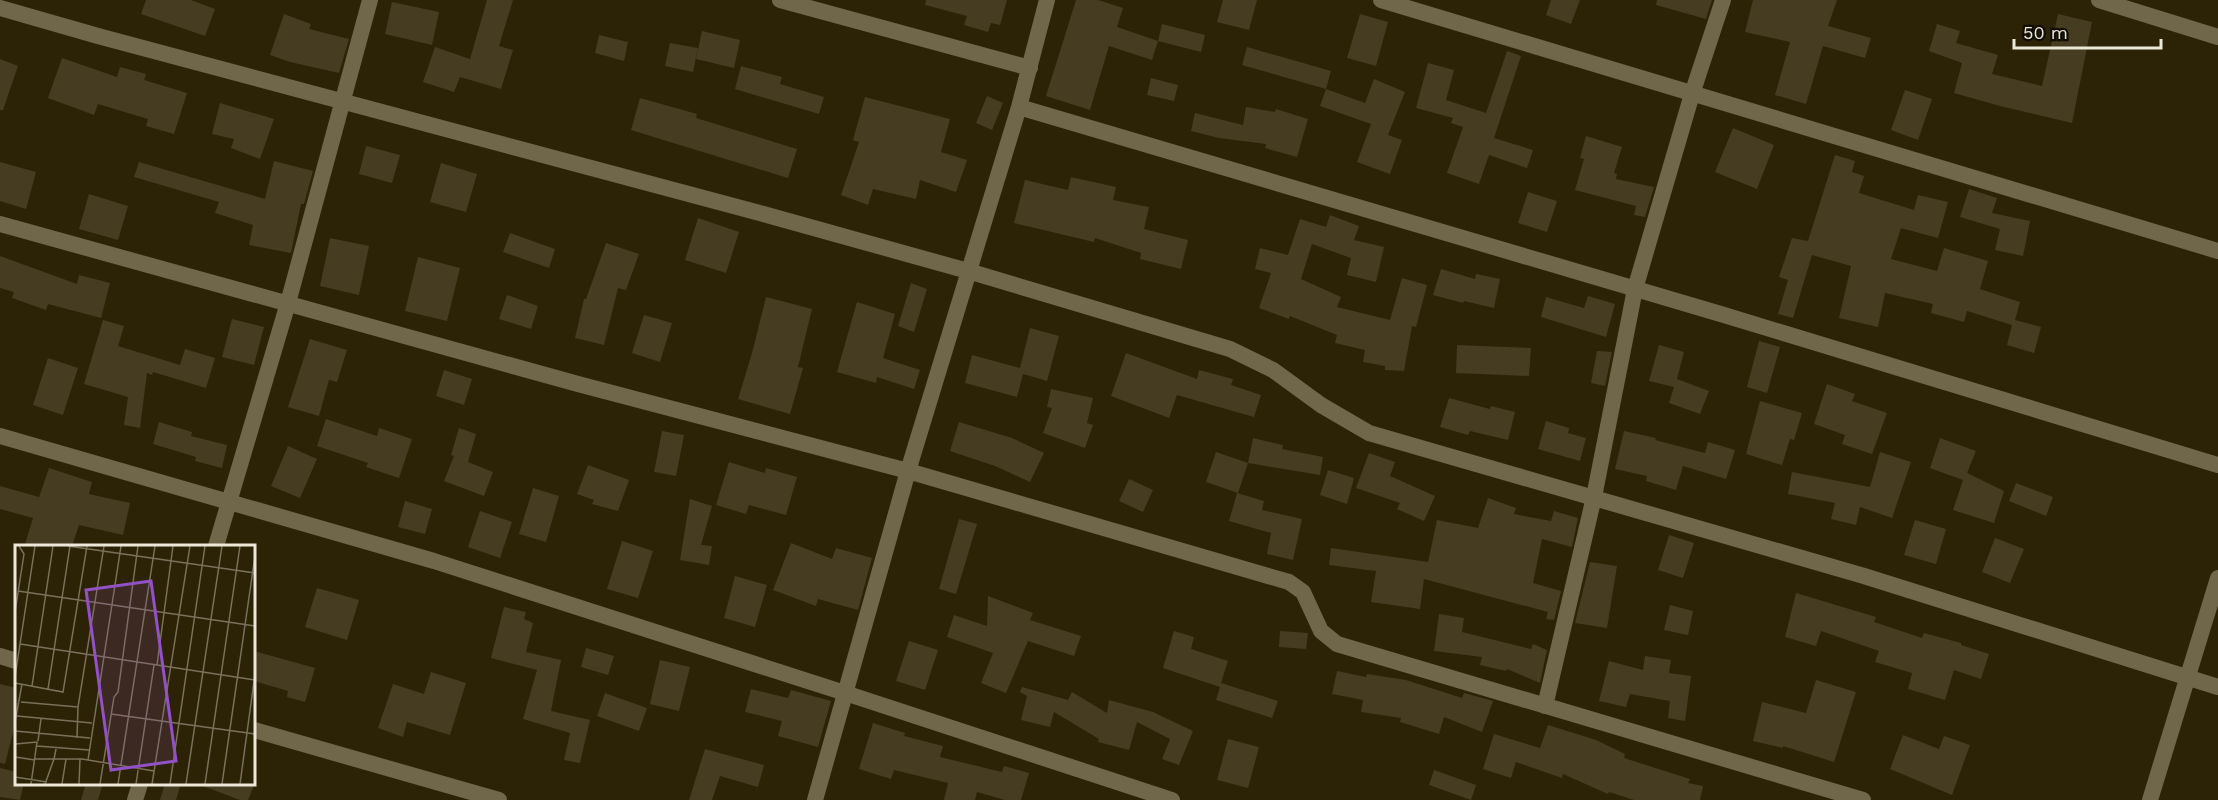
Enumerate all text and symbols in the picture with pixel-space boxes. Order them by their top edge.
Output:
scale bar [2014,12,2161,50]
text: 50 m [2023,22,2068,43]
inset map [15,545,255,785]

